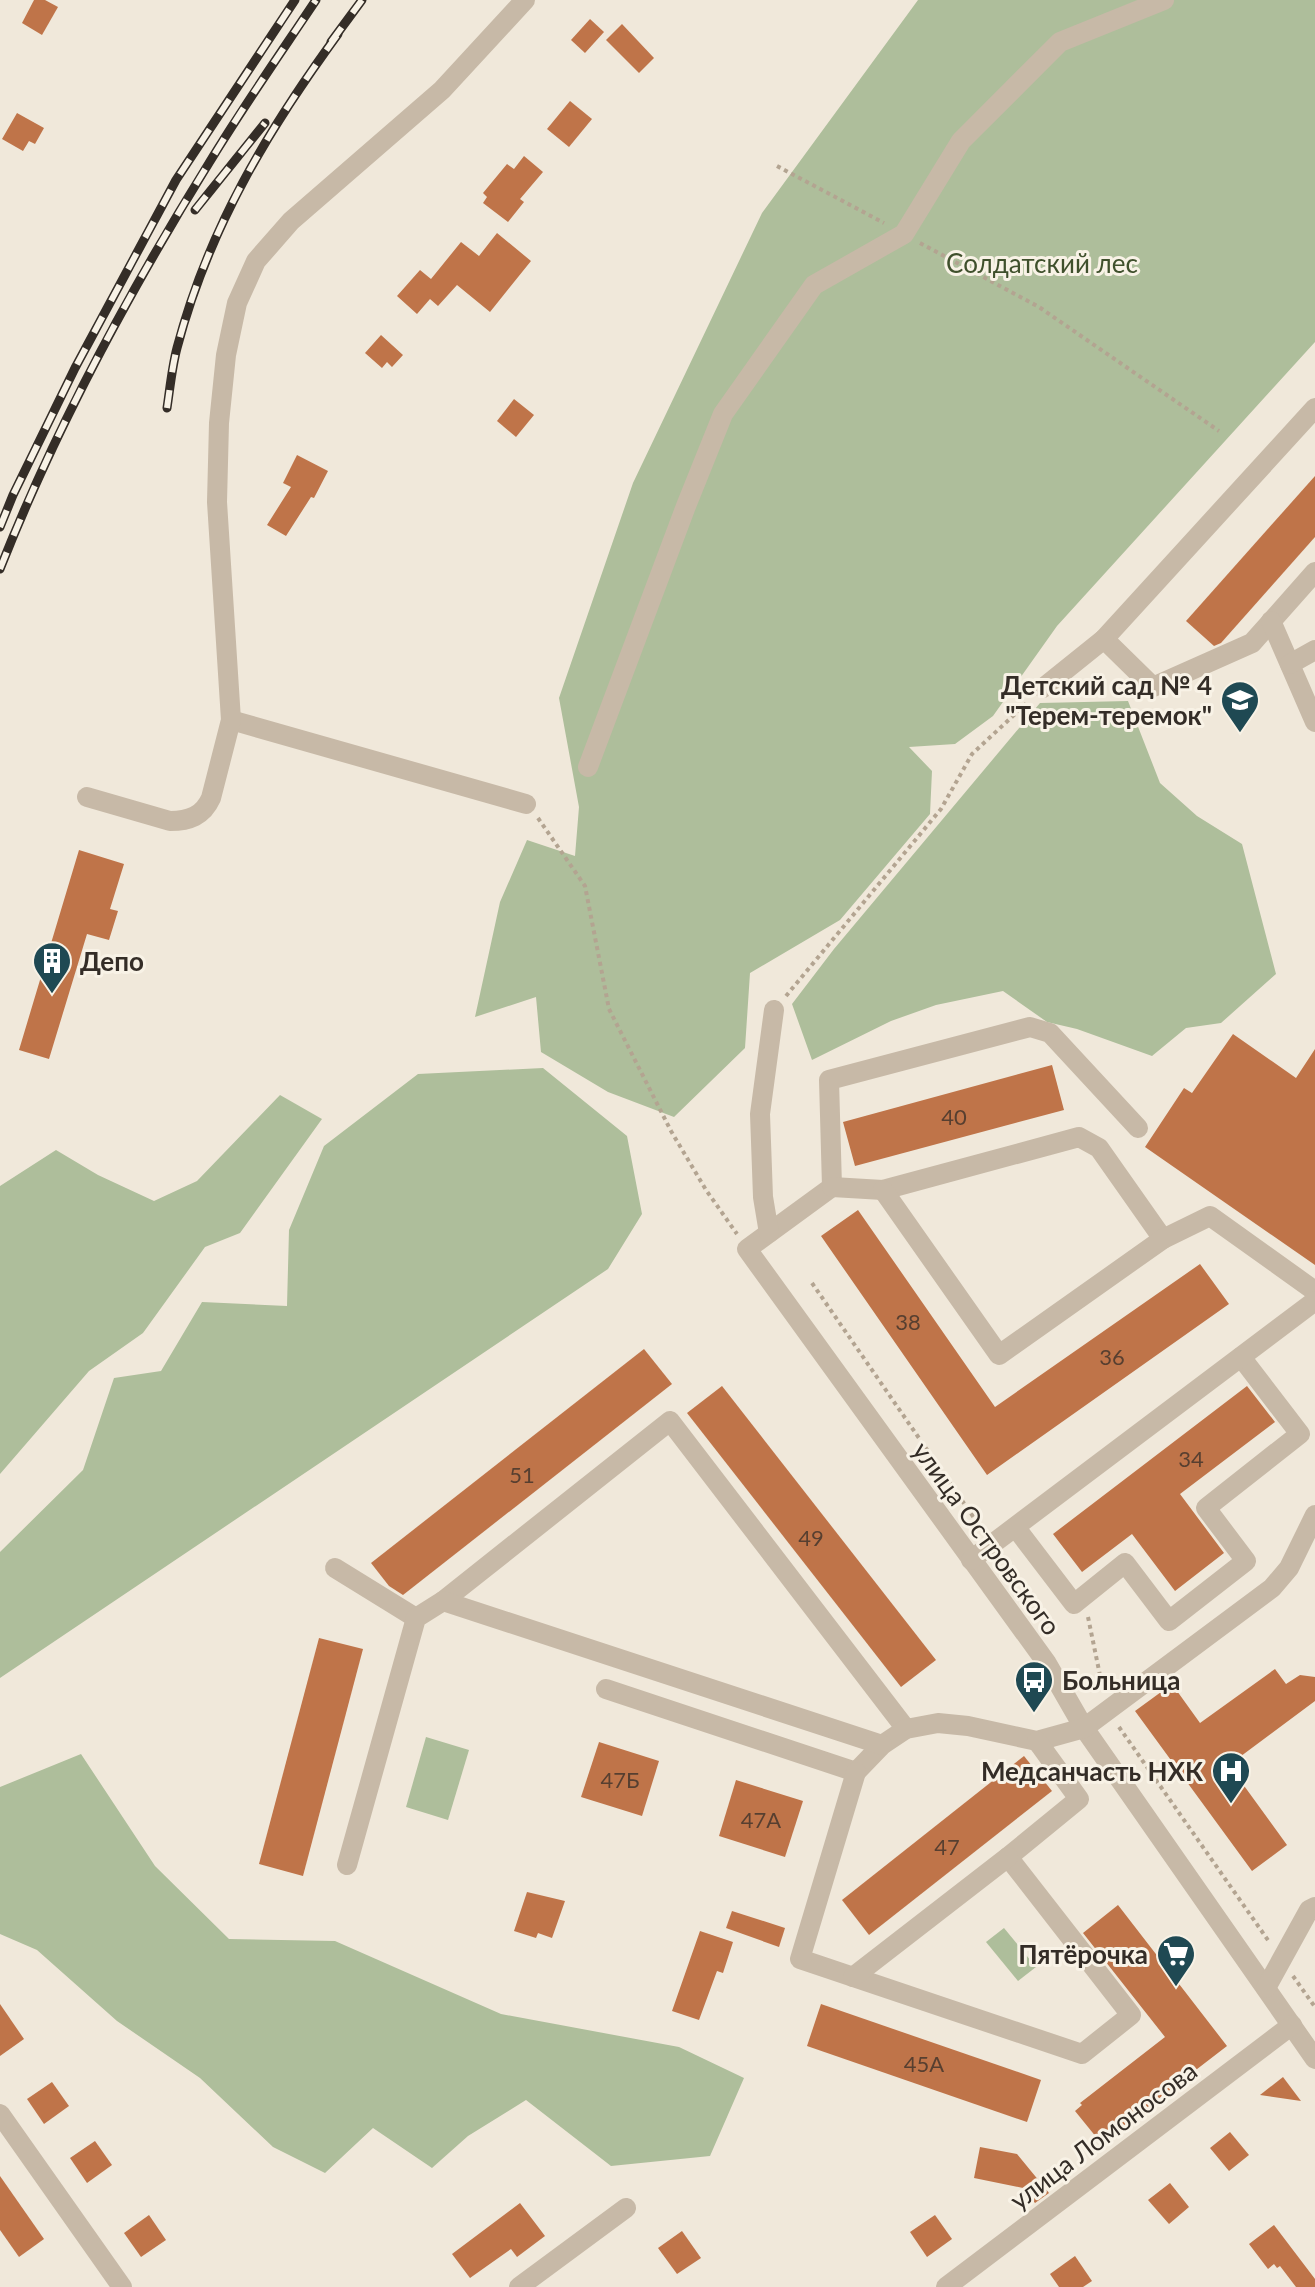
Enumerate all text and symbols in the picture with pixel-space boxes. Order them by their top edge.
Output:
park label: Солдатский лес [946,247,1138,279]
place label: Детский сад № 4 "Терем-теремок" [1001,669,1212,731]
school or university icon: Детский сад № 4 "Терем-теремок" [1219,679,1261,734]
building icon: Депо [31,940,73,995]
place label: Депо [80,945,144,977]
house number: 40 [941,1103,967,1130]
house number: 38 [895,1308,921,1335]
house number: 36 [1099,1343,1125,1370]
street label: улица Островского [906,1435,1068,1641]
house number: 34 [1178,1445,1204,1472]
house number: 51 [509,1461,535,1488]
house number: 49 [798,1524,824,1551]
bus stop icon: Больница [1013,1659,1055,1714]
place label: Больница [1062,1664,1180,1696]
hospital icon: Медсанчасть НХК [1210,1750,1252,1805]
place label: Медсанчасть НХК [981,1755,1204,1787]
house number: 47Б [600,1766,640,1793]
house number: 47А [741,1806,781,1833]
house number: 47 [934,1833,960,1860]
supermarket icon: Пятёрочка [1155,1933,1197,1988]
place label: Пятёрочка [1018,1938,1148,1970]
house number: 45А [904,2050,944,2077]
street label: улица Ломоносова [1003,2054,1203,2216]

